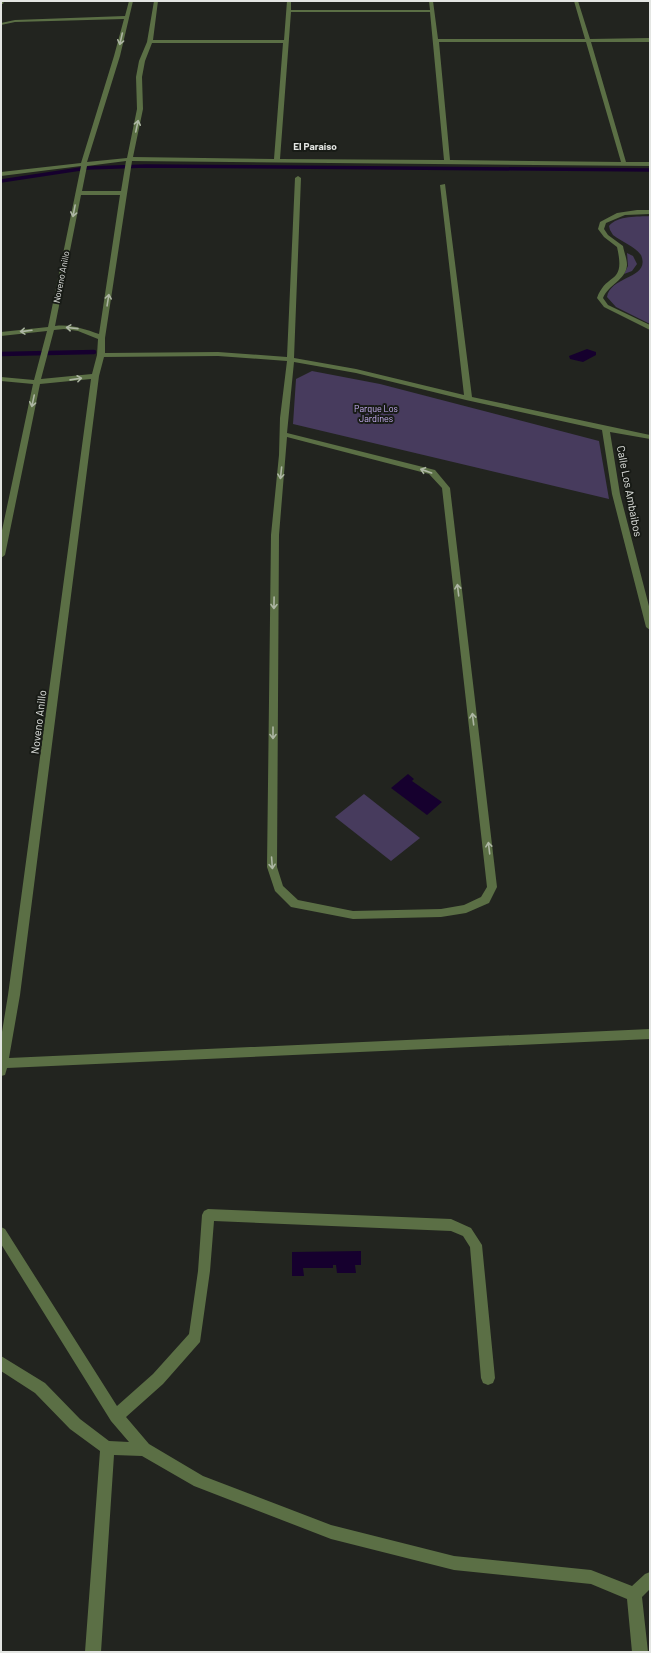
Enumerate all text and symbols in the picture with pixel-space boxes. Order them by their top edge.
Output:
one-way arrow [117,32,125,45]
one-way arrow [133,120,141,133]
district label: El Paraíso [293,140,337,152]
one-way arrow [70,204,78,217]
street label: Noveno Anillo [51,250,71,304]
one-way arrow [104,294,112,307]
one-way arrow [66,324,79,332]
one-way arrow [20,327,33,335]
one-way arrow [69,375,82,383]
one-way arrow [29,394,37,407]
park label: Parque Los Jardines [354,403,398,424]
street label: Calle Los Ambaibos [615,444,645,538]
one-way arrow [278,466,285,479]
one-way arrow [421,466,433,474]
one-way arrow [454,584,462,597]
one-way arrow [270,596,278,609]
street label: Noveno Anillo [28,689,48,755]
one-way arrow [470,713,477,726]
one-way arrow [269,726,277,739]
one-way arrow [485,842,493,855]
one-way arrow [269,856,276,869]

